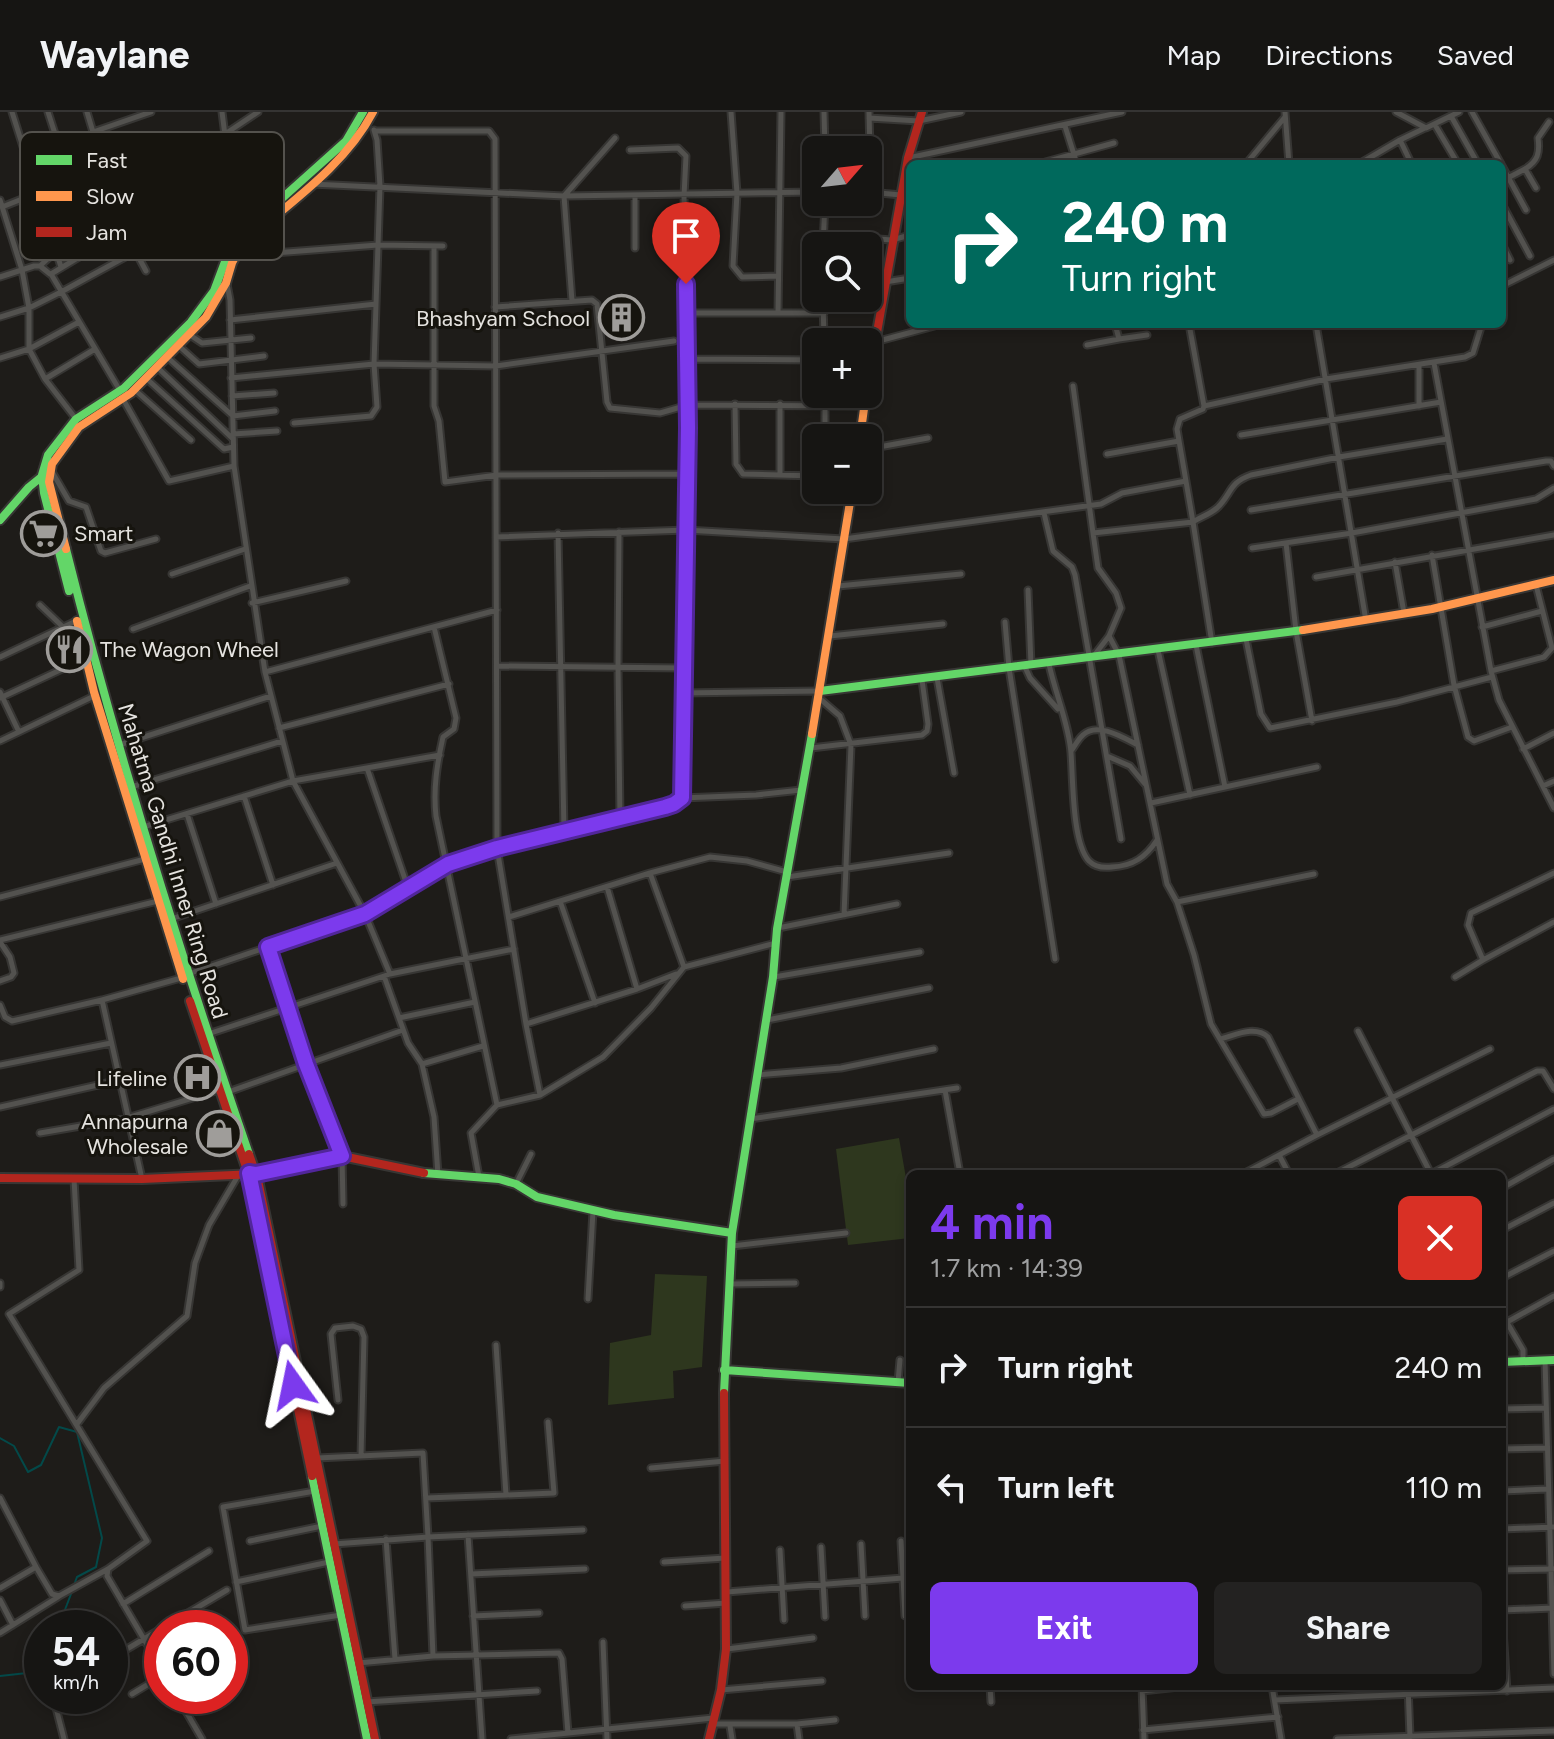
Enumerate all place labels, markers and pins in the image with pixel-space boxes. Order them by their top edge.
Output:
pin [652,202,720,284]
building icon: Bhashyam School [597,294,645,342]
place label: Bhashyam School [416,305,590,332]
supermarket icon: Smart [19,509,67,557]
place label: Smart [74,520,133,547]
restaurant icon: The Wagon Wheel [45,625,93,673]
place label: The Wagon Wheel [100,636,279,663]
hospital icon: Lifeline [174,1054,222,1102]
place label: Lifeline [96,1065,167,1092]
place label: Annapurna Wholesale [81,1108,188,1160]
shop icon: Annapurna Wholesale [195,1110,243,1158]

